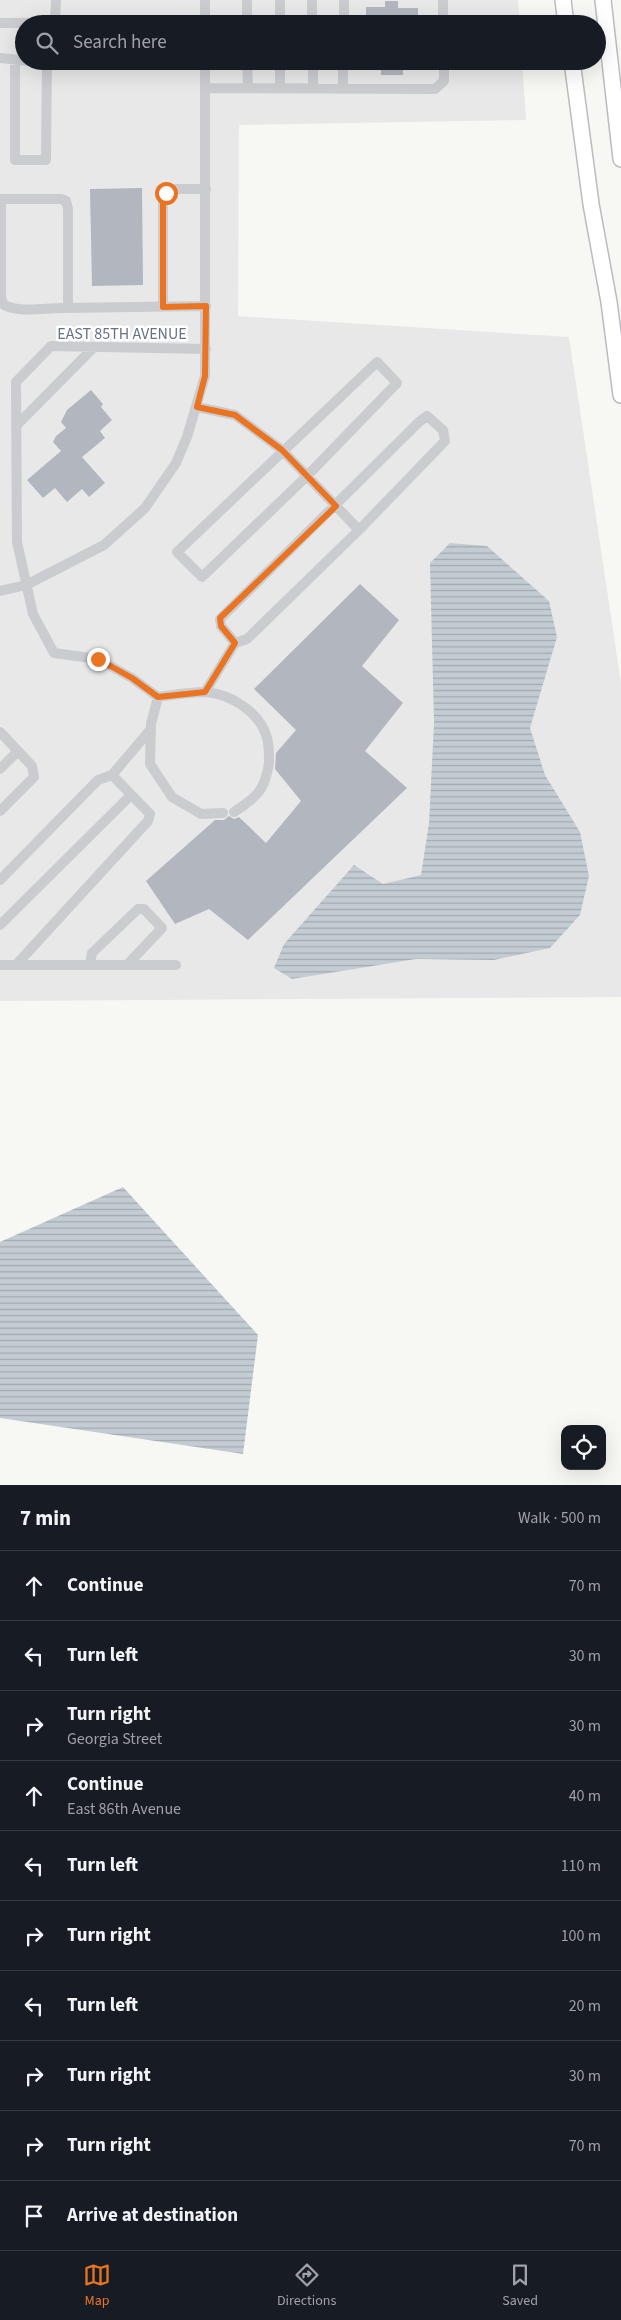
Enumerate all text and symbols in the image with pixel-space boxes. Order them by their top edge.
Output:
search box [15,15,606,70]
icon: search [33,29,61,57]
text: Search here [73,29,167,56]
route start [155,182,178,205]
street label: EAST 85TH AVENUE [57,323,187,345]
route end [87,648,110,671]
map controls [561,1425,606,1470]
button: locate [561,1425,606,1470]
text: 7 min [20,1503,71,1533]
text: Walk · 500 m [518,1507,601,1529]
icon: ahead [20,1572,48,1600]
text: Continue [67,1572,144,1599]
text: 70 m [569,1575,601,1597]
icon: left [20,1642,48,1670]
text: Turn left [67,1642,138,1669]
text: 30 m [569,1645,601,1667]
text: Turn right [67,1701,151,1728]
icon: right [20,1712,48,1740]
text: 30 m [569,1715,601,1737]
text: Georgia Street [67,1728,162,1750]
text: Continue [67,1771,144,1798]
icon: ahead [20,1782,48,1810]
text: 40 m [569,1785,601,1807]
text: East 86th Avenue [67,1798,181,1820]
icon: left [20,1852,48,1880]
text: Turn left [67,1852,138,1879]
text: 110 m [561,1855,601,1877]
icon: right [20,1922,48,1950]
text: Turn right [67,1922,151,1949]
text: 100 m [561,1925,601,1947]
icon: left [20,1992,48,2020]
text: Turn left [67,1992,138,2019]
text: 20 m [569,1995,601,2017]
icon: right [20,2062,48,2090]
text: Turn right [67,2062,151,2089]
text: 30 m [569,2065,601,2087]
icon: right [20,2132,48,2160]
text: Turn right [67,2132,151,2159]
text: 70 m [569,2135,601,2157]
icon: arrive [20,2202,48,2230]
text: Arrive at destination [67,2202,238,2229]
tab: Map [83,2261,111,2311]
tab: Directions [277,2261,336,2311]
tab: Saved [502,2261,538,2311]

